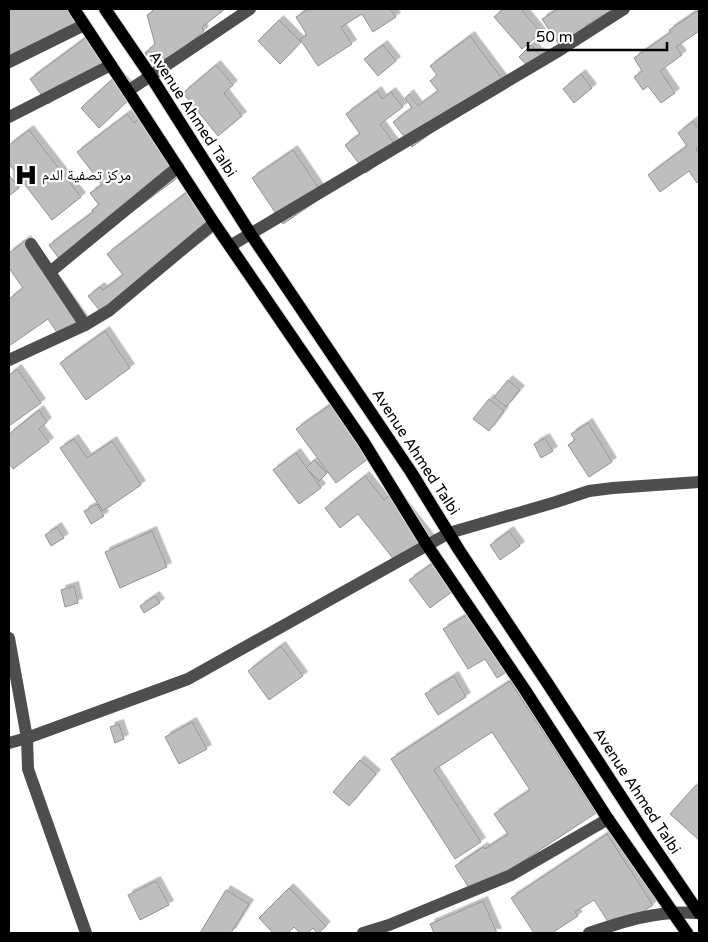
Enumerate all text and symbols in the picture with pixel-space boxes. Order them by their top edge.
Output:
scale bar [528,20,667,52]
text: 50 m [536,28,573,46]
street label: Avenue Ahmed Talbi [145,48,241,180]
hospital icon: مركز تصفية الدم [13,162,39,188]
place label: مركز تصفية الدم [42,166,131,185]
street label: Avenue Ahmed Talbi [368,386,464,518]
street label: Avenue Ahmed Talbi [589,725,685,857]

